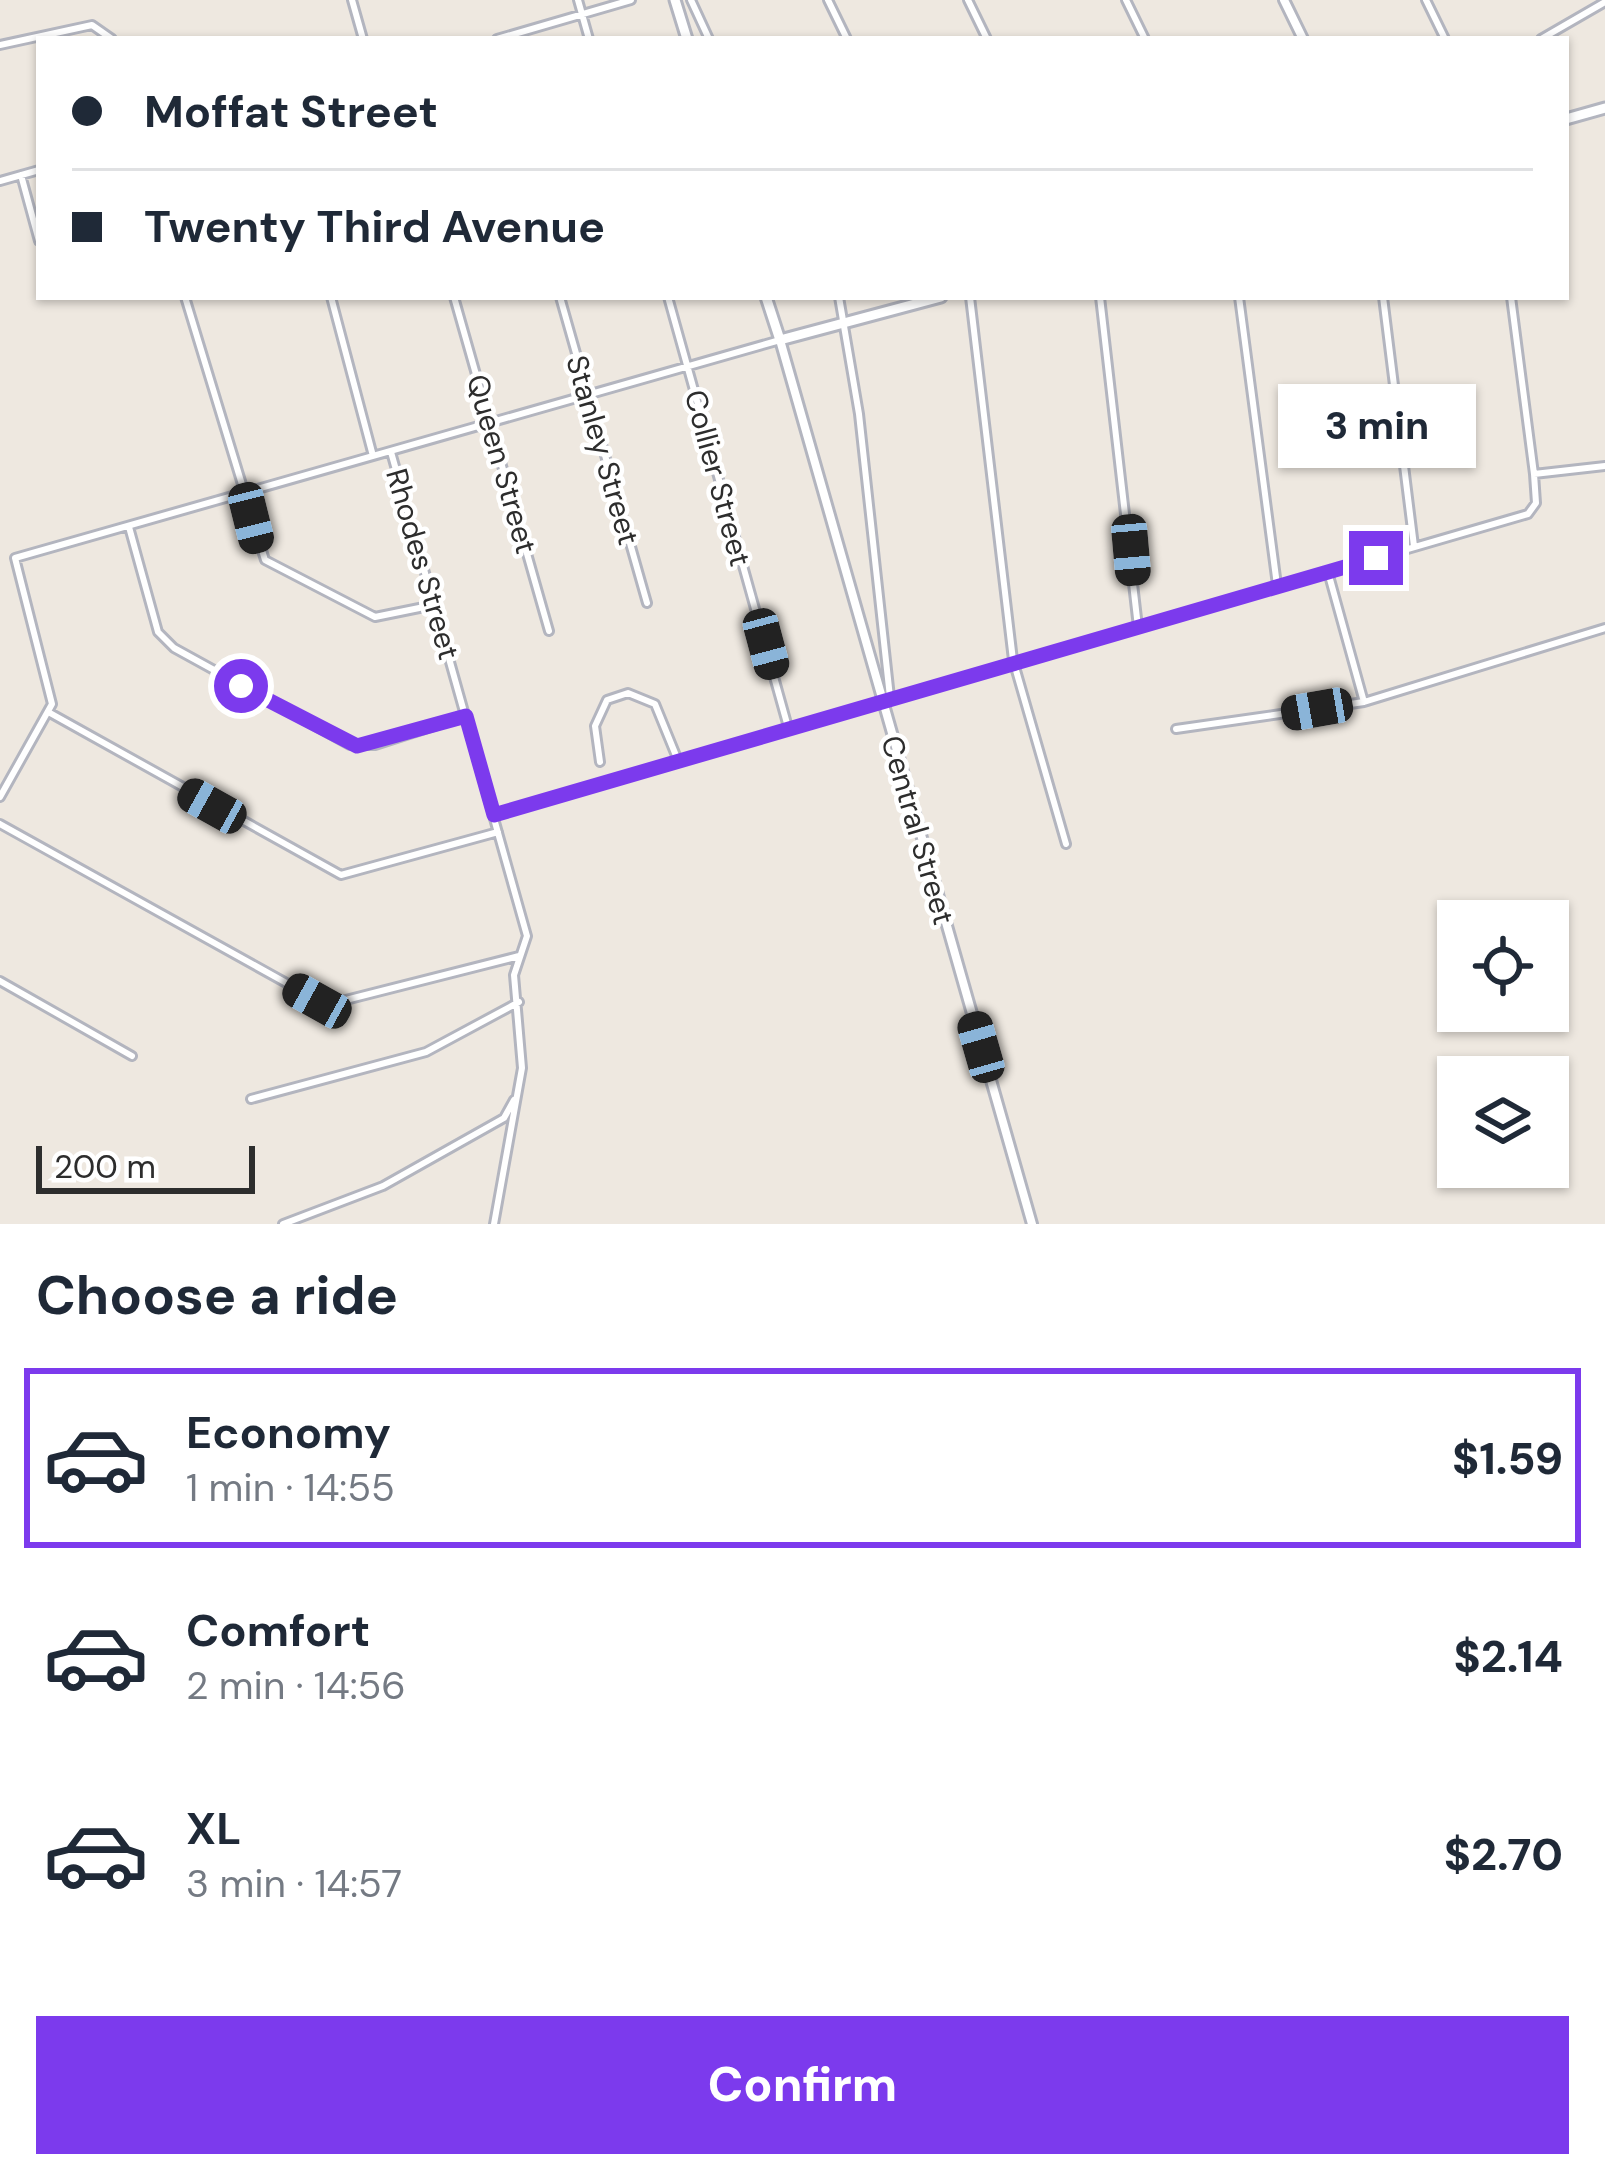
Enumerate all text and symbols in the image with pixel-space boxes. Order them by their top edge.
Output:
text: Moffat Street [144,82,438,141]
text: Twenty Third Avenue [144,197,605,256]
street label: Stanley Street [557,351,649,549]
street label: Queen Street [458,370,546,558]
callout: 3 min [1277,384,1475,468]
street label: Collier Street [676,386,760,570]
text: 3 min [1325,400,1429,451]
street label: Rhodes Street [377,464,469,664]
car [225,479,277,557]
car [1110,513,1152,587]
route end [1349,531,1403,585]
car [739,605,793,683]
route start [214,659,268,713]
car [1278,685,1356,733]
street label: Central Street [872,731,964,929]
car [172,773,252,839]
map controls [1437,900,1569,1188]
button: locate [1437,900,1569,1032]
car [277,968,357,1034]
car [954,1007,1008,1087]
button: layers [1437,1056,1569,1188]
scale bar [36,1140,255,1193]
text: 200 m [54,1145,156,1188]
text: Choose a ride [36,1260,398,1331]
text: Economy [186,1403,391,1462]
icon: car [42,1404,150,1512]
text: $1.59 [1452,1429,1563,1488]
text: 1 min · 14:55 [186,1462,395,1513]
text: Comfort [186,1601,370,1660]
icon: car [42,1602,150,1710]
text: $2.14 [1454,1627,1563,1686]
text: 2 min · 14:56 [186,1660,406,1711]
text: XL [186,1799,241,1858]
icon: car [42,1800,150,1908]
text: $2.70 [1444,1825,1563,1884]
text: 3 min · 14:57 [186,1858,402,1909]
button: Confirm [36,2016,1569,2154]

